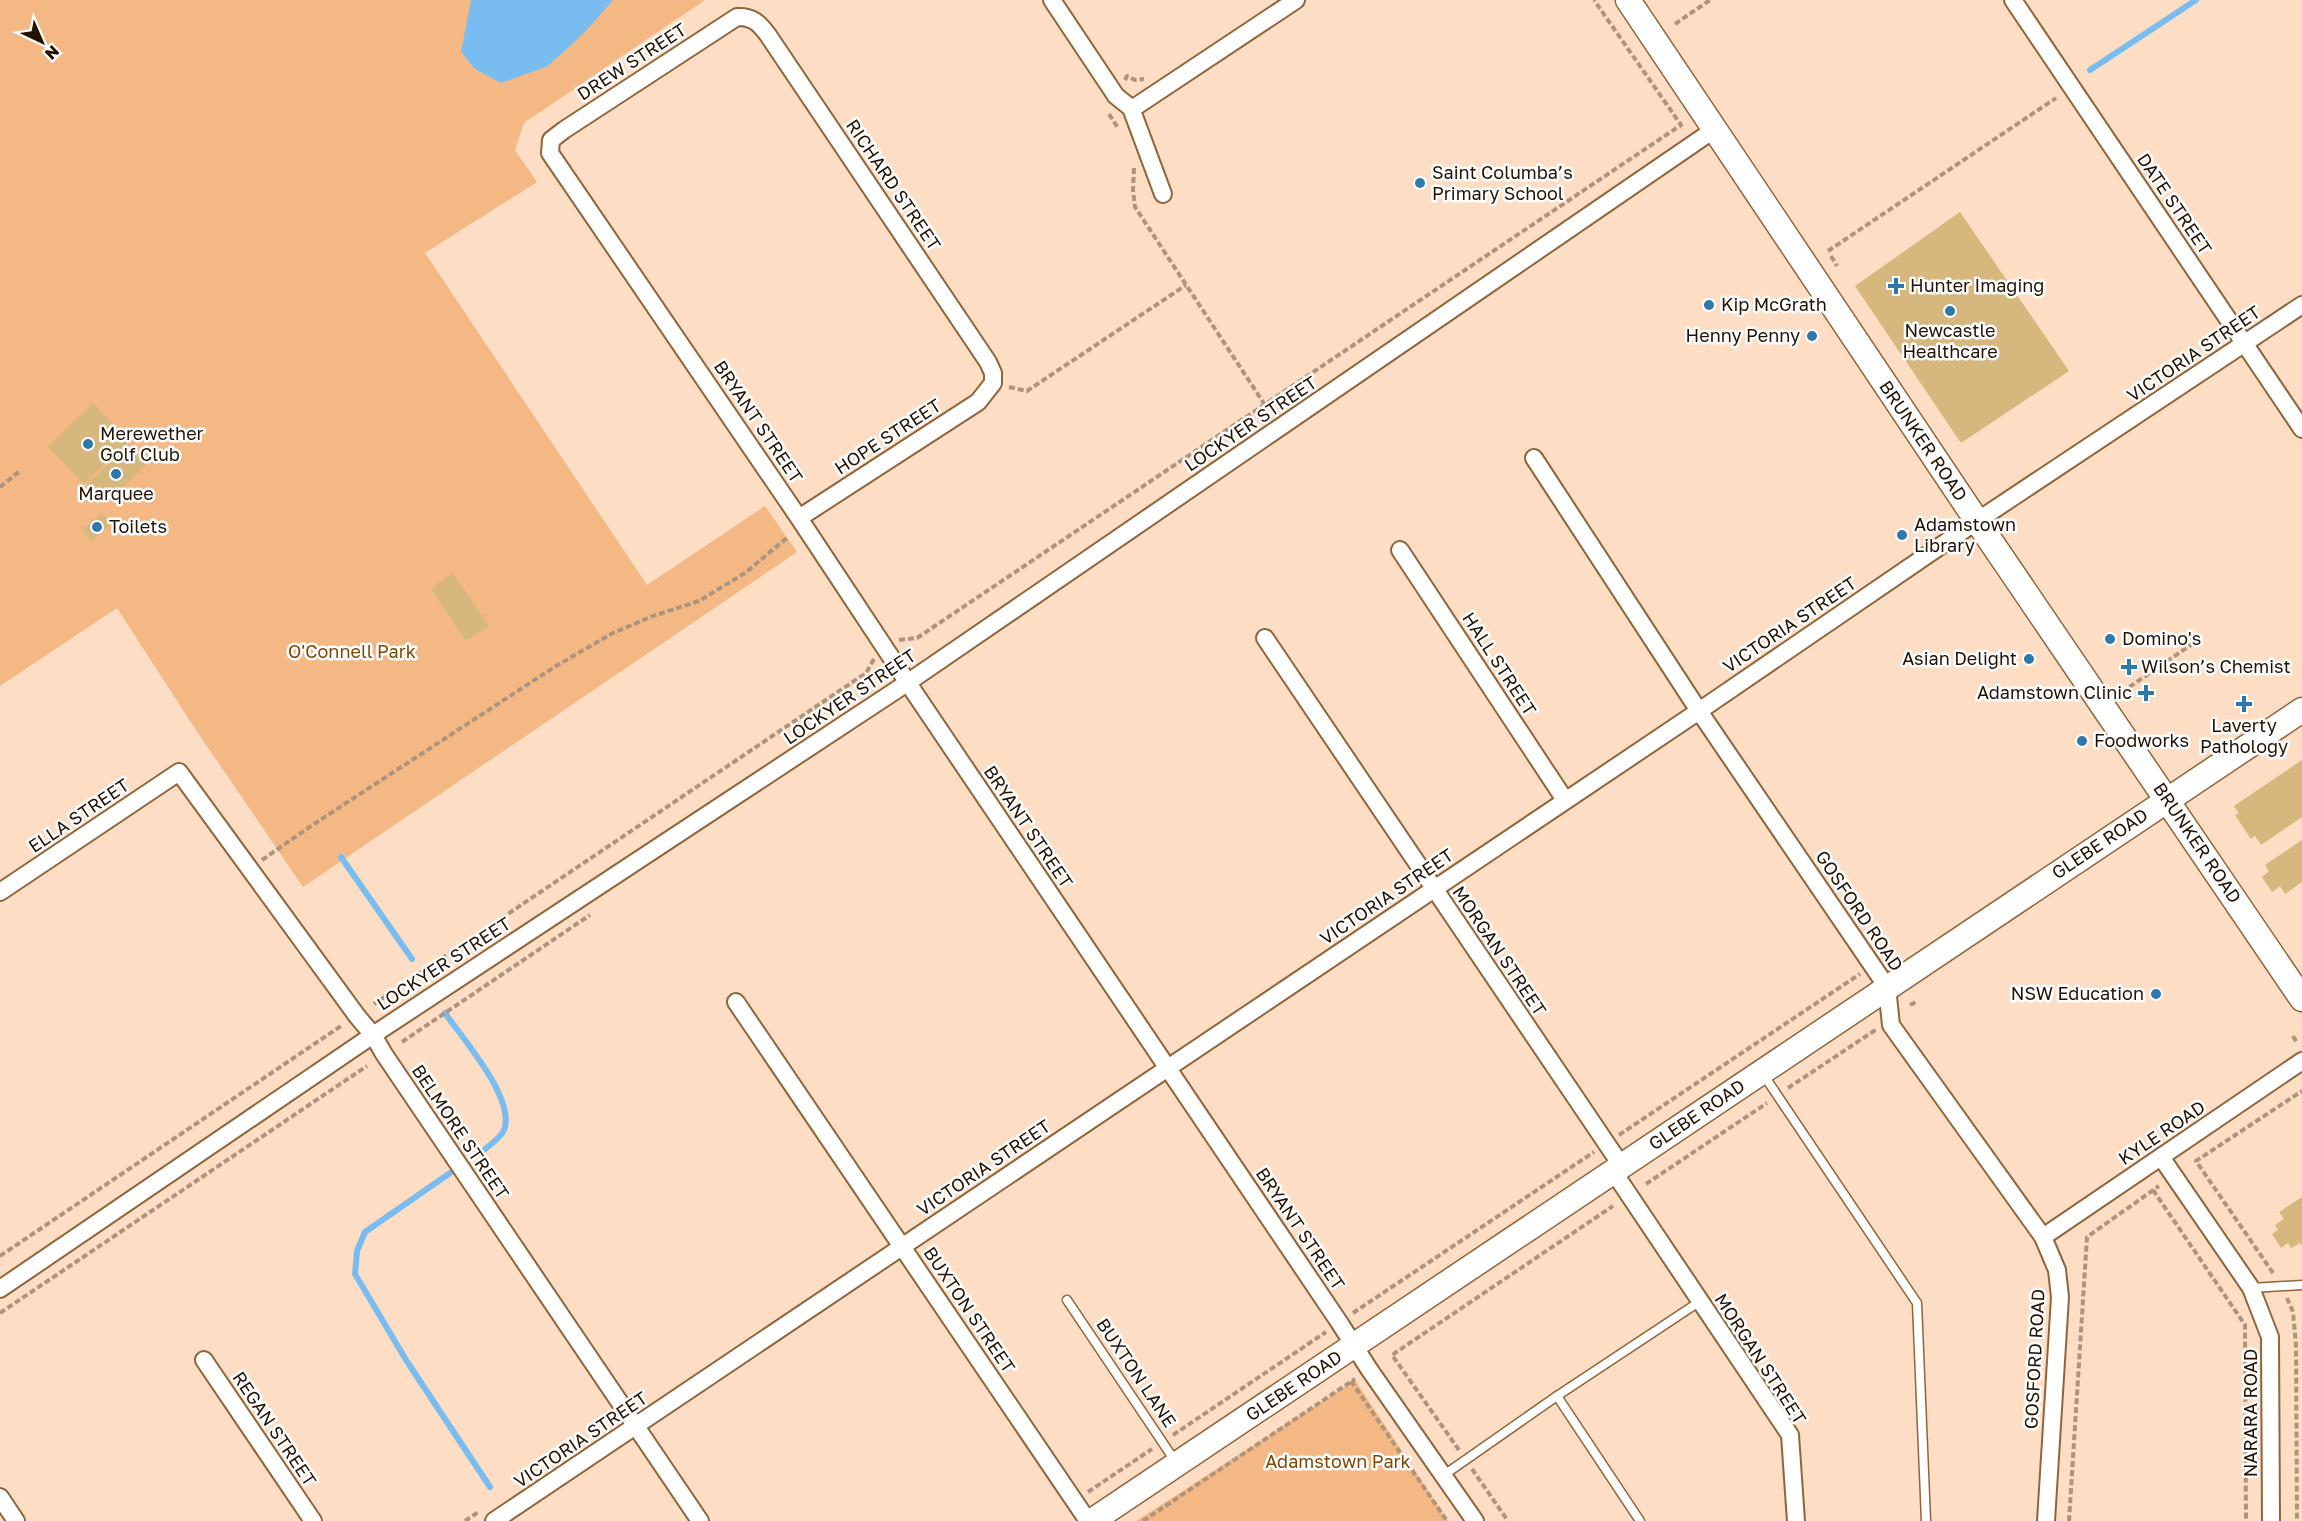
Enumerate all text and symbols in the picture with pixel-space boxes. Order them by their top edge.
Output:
north arrow [12,12,72,72]
street label: DREW STREET [573,18,690,105]
text: N [41,41,64,64]
street label: RICHARD STREET [842,115,946,254]
street label: DATE STREET [2133,149,2217,258]
place label: Saint Columba’s Primary School [1432,161,1573,204]
marker: Saint Columba’s Primary School [1413,176,1427,190]
place label: Hunter Imaging [1910,274,2044,296]
marker: Hunter Imaging [1887,277,1905,295]
place label: Kip McGrath [1721,293,1827,315]
marker: Kip McGrath [1702,298,1716,312]
street label: VICTORIA STREET [2123,300,2264,406]
marker: Newcastle Healthcare [1943,304,1957,318]
place label: Newcastle Healthcare [1902,319,1998,362]
place label: Henny Penny [1686,324,1800,346]
marker: Henny Penny [1805,329,1819,343]
street label: BRYANT STREET [710,356,808,487]
street label: LOCKYER STREET [1180,371,1321,476]
street label: BRUNKER ROAD [1875,376,1972,505]
street label: HOPE STREET [830,394,945,479]
place label: Merewether Golf Club [100,422,204,465]
marker: Merewether Golf Club [81,437,95,451]
marker: Marquee [109,467,123,481]
place label: Marquee [78,482,154,504]
place label: Adamstown Library [1914,513,2016,556]
place label: Toilets [109,515,167,537]
marker: Toilets [90,520,104,534]
marker: Adamstown Library [1895,528,1909,542]
street label: VICTORIA STREET [1719,571,1860,677]
street label: HALL STREET [1458,608,1541,719]
place label: Domino's [2122,627,2201,649]
marker: Domino's [2103,632,2117,646]
park label: O'Connell Park [288,640,416,662]
street label: LOCKYER STREET [779,644,920,749]
place label: Asian Delight [1902,647,2017,669]
marker: Asian Delight [2022,652,2036,666]
place label: Wilson’s Chemist [2141,655,2291,677]
marker: Wilson’s Chemist [2122,660,2136,674]
place label: Adamstown Clinic [1977,681,2132,703]
marker: Adamstown Clinic [2137,684,2155,702]
marker: Laverty Pathology [2235,695,2253,713]
place label: Laverty Pathology [2200,714,2288,757]
place label: Foodworks [2094,729,2189,751]
marker: Foodworks [2075,734,2089,748]
street label: BRYANT STREET [980,761,1078,892]
street label: ELLA STREET [24,773,133,857]
street label: BRUNKER ROAD [2149,778,2246,907]
street label: GLEBE ROAD [2047,803,2152,883]
street label: VICTORIA STREET [1316,843,1457,949]
street label: GOSFORD ROAD [1811,846,1908,975]
street label: MORGAN STREET [1448,881,1551,1019]
street label: LOCKYER STREET [372,912,514,1015]
place label: NSW Education [2011,982,2144,1004]
marker: NSW Education [2149,987,2163,1001]
street label: BELMORE STREET [408,1060,514,1203]
street label: GLEBE ROAD [1644,1074,1749,1154]
street label: KYLE ROAD [2114,1095,2209,1169]
street label: VICTORIA STREET [913,1114,1054,1220]
street label: BRYANT STREET [1252,1163,1350,1294]
street label: BUXTON STREET [919,1242,1020,1377]
street label: GOSFORD ROAD [2019,1288,2049,1430]
street label: MORGAN STREET [1710,1289,1811,1428]
street label: BUXTON LANE [1092,1314,1181,1431]
street label: GLEBE ROAD [1241,1345,1346,1425]
street label: NARARA ROAD [2239,1349,2261,1477]
street label: REGAN STREET [228,1367,321,1490]
street label: VICTORIA STREET [510,1386,651,1492]
park label: Adamstown Park [1265,1450,1411,1472]

